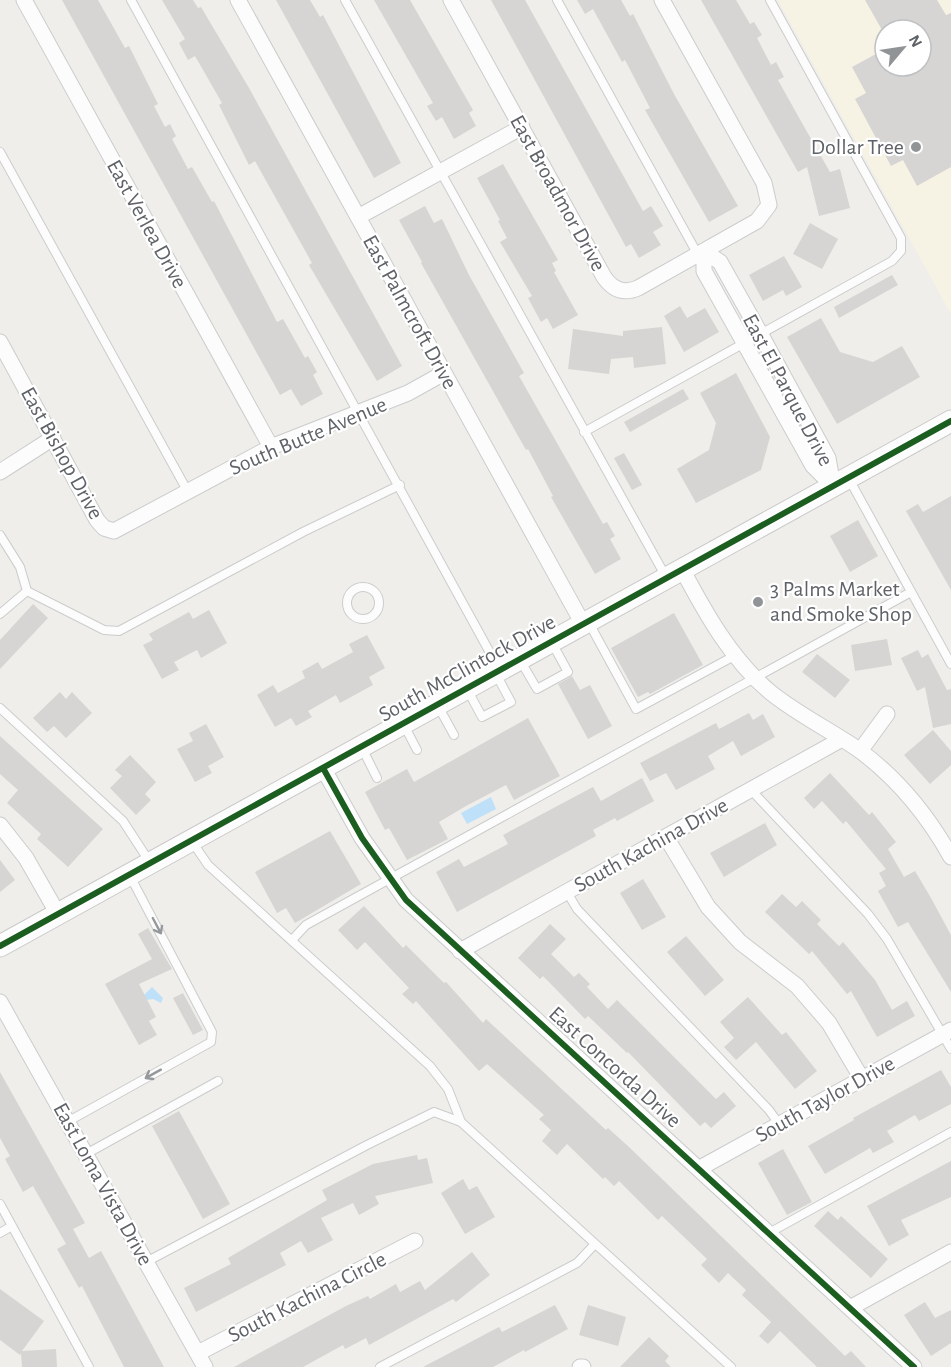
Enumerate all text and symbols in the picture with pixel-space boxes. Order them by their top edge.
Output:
north arrow [873,18,933,78]
text: N [906,32,925,50]
street label: East Broadmor Drive [506,111,610,275]
place label: Dollar Tree [811,136,904,158]
marker: Dollar Tree [909,140,923,154]
street label: East Verlea Drive [103,156,191,292]
street label: East Palmcroft Drive [359,231,461,393]
street label: East El Parque Drive [739,310,837,470]
street label: East Bishop Drive [17,383,107,523]
street label: South Butte Avenue [226,393,390,479]
place label: 3 Palms Market and Smoke Shop [770,578,912,625]
marker: 3 Palms Market and Smoke Shop [751,595,765,609]
street label: South McClintock Drive [375,610,559,726]
street label: South Kachina Drive [570,794,732,896]
one-way arrow [152,917,163,935]
street label: East Concorda Drive [545,1002,685,1132]
street label: South Taylor Drive [752,1052,898,1146]
one-way arrow [145,1068,162,1080]
street label: East Loma Vista Drive [49,1099,157,1269]
street label: South Kachina Circle [224,1248,390,1346]

